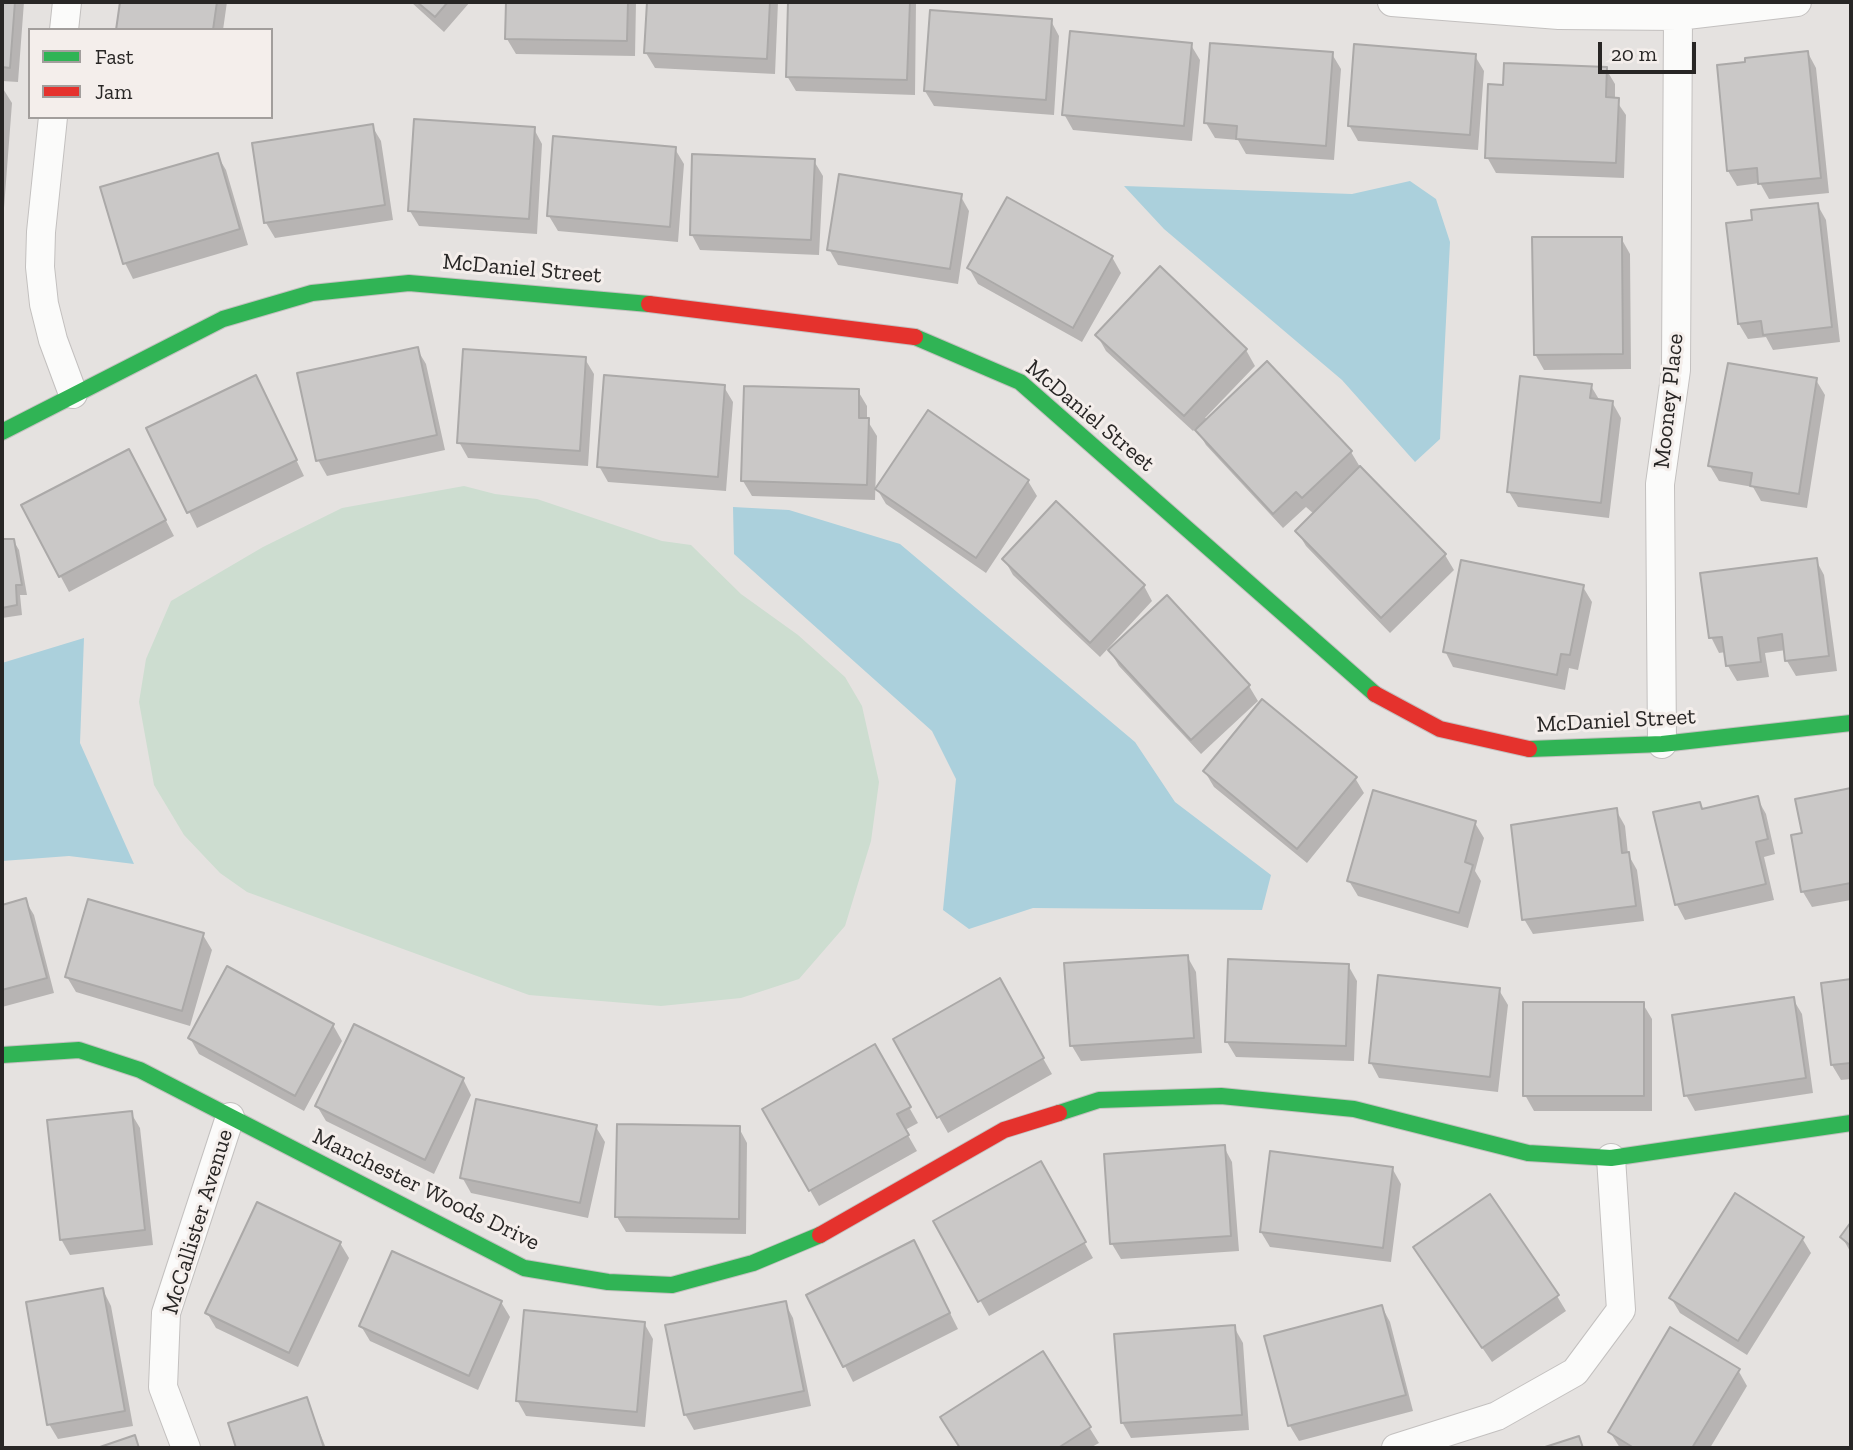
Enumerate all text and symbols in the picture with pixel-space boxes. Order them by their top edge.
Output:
legend [28,28,273,119]
scale bar [1601,28,1699,72]
text: 20 m [1611,41,1657,66]
text: Fast [95,44,134,69]
text: Jam [95,79,132,104]
street label: McDaniel Street [441,248,603,290]
street label: Mooney Place [1648,332,1690,470]
street label: McDaniel Street [1020,354,1160,478]
street label: McDaniel Street [1536,703,1696,739]
street label: Manchester Woods Drive [308,1123,544,1257]
street label: McCallister Avenue [157,1126,239,1318]

